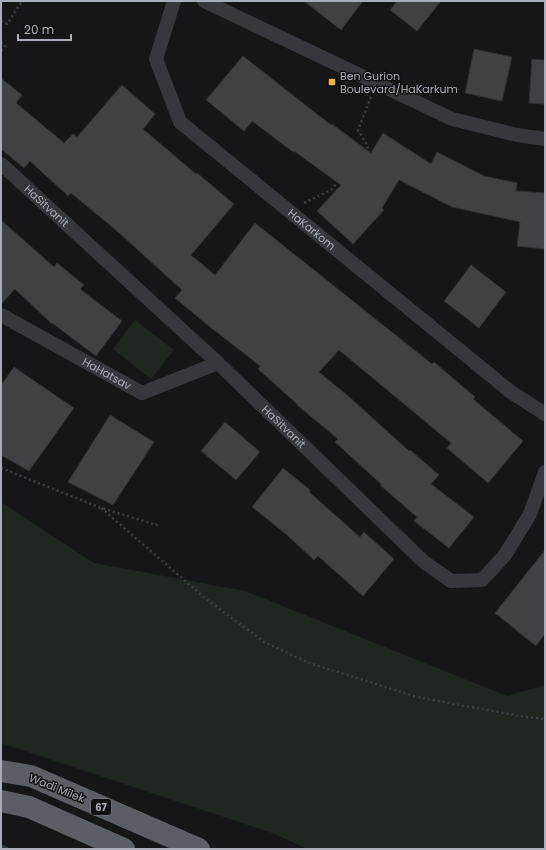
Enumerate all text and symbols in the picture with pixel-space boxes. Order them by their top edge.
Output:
scale bar [18,16,71,42]
text: 20 m [24,21,54,38]
place label: Ben Gurion Boulevard/HaKarkum [340,68,458,97]
marker: Ben Gurion Boulevard/HaKarkum [327,77,337,87]
street label: HaSitvanit [21,181,73,231]
street label: HaKarkom [284,205,339,254]
street label: HaHatsav [80,354,135,394]
street label: HaSitvanit [258,402,309,452]
street label: Wadi Milek [27,770,87,807]
road number: 67 [91,799,111,815]

